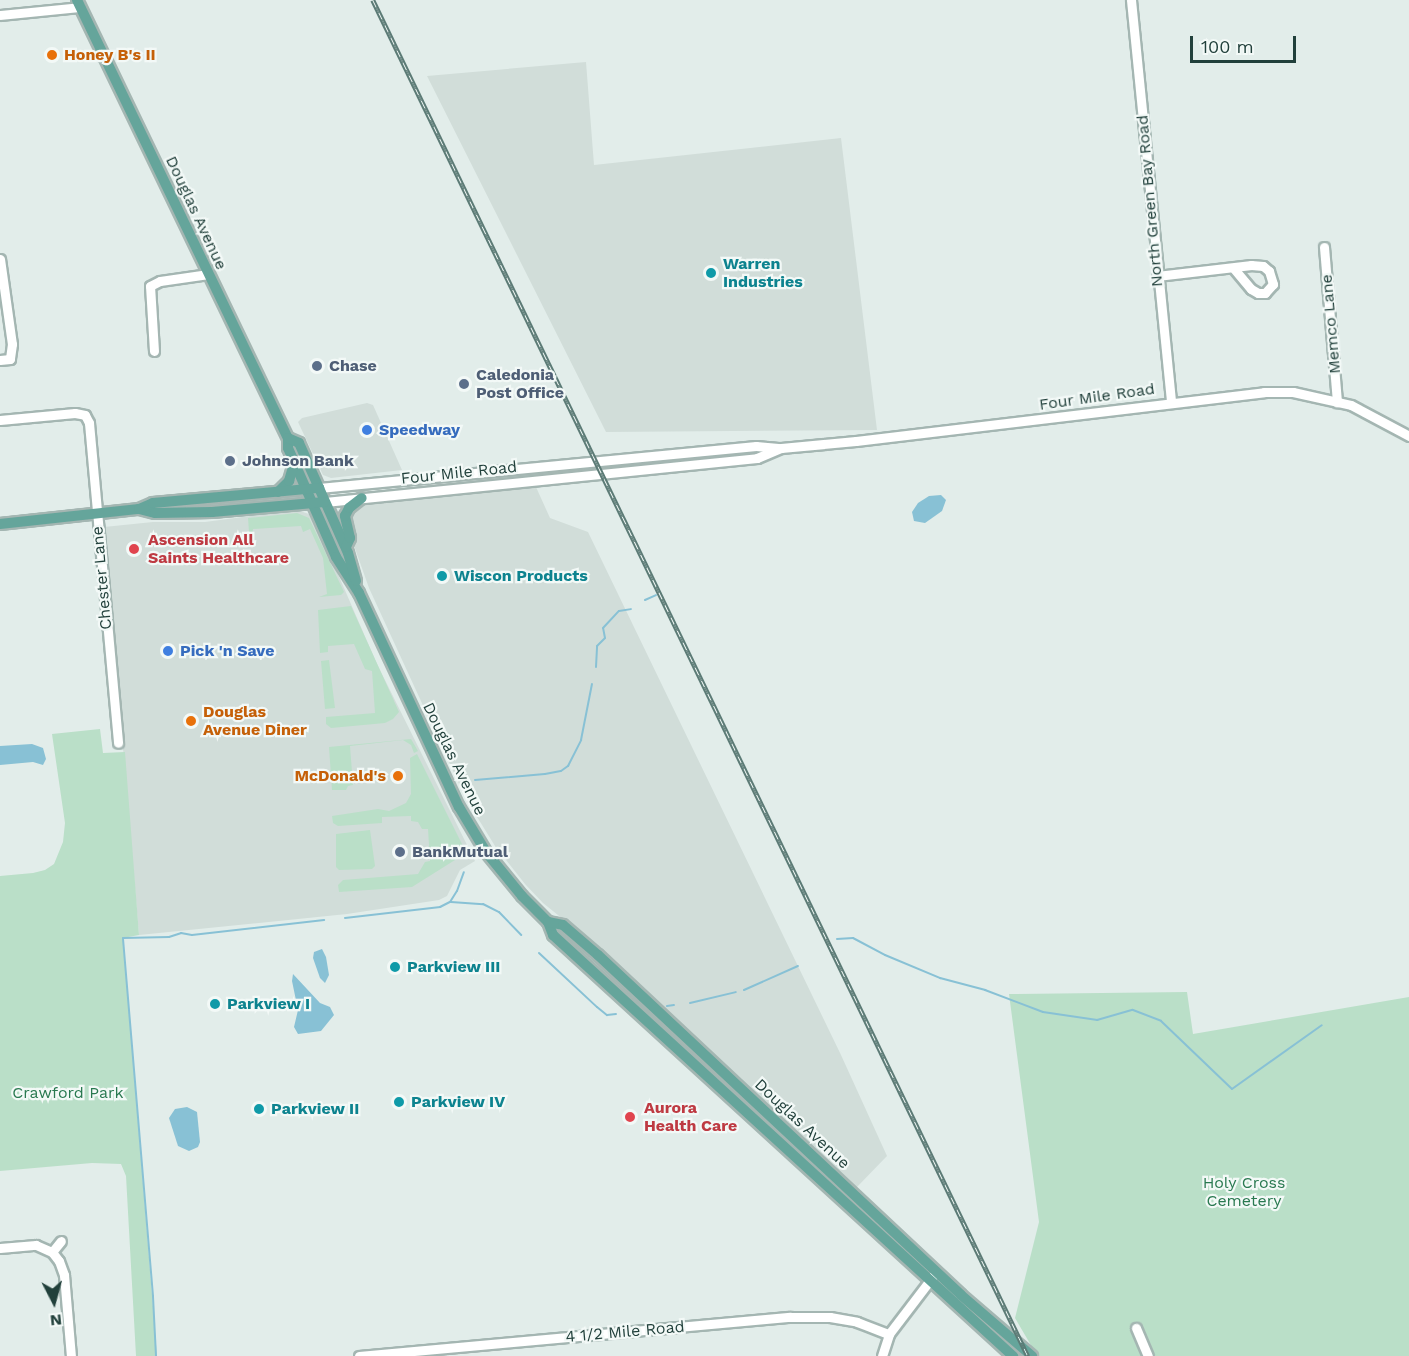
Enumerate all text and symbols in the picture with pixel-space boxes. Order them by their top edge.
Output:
scale bar [1193,24,1300,62]
text: 100 m [1201,36,1254,57]
place label: Honey B's II [64,45,156,65]
marker: Honey B's II [45,48,59,62]
street label: North Green Bay Road [1133,114,1167,288]
street label: Douglas Avenue [161,153,231,273]
place label: Warren Industries [723,254,803,292]
marker: Warren Industries [704,266,718,280]
street label: Memco Lane [1317,273,1345,375]
place label: Chase [329,356,377,376]
marker: Chase [310,359,324,373]
place label: Caledonia Post Office [476,365,564,403]
marker: Caledonia Post Office [457,377,471,391]
street label: Four Mile Road [1038,379,1156,415]
place label: Speedway [379,420,460,440]
marker: Speedway [360,423,374,437]
place label: Johnson Bank [242,451,354,471]
marker: Johnson Bank [223,454,237,468]
street label: Four Mile Road [400,457,518,489]
street label: Chester Lane [88,525,116,631]
place label: Ascension All Saints Healthcare [148,530,289,568]
marker: Ascension All Saints Healthcare [125,540,143,558]
place label: Wiscon Products [454,566,588,586]
marker: Wiscon Products [435,569,449,583]
place label: Pick 'n Save [180,641,275,661]
marker: Pick 'n Save [161,644,175,658]
street label: Douglas Avenue [418,699,490,819]
place label: Douglas Avenue Diner [203,702,307,740]
marker: Douglas Avenue Diner [184,714,198,728]
place label: McDonald's [294,766,386,786]
marker: McDonald's [391,769,405,783]
place label: BankMutual [412,842,508,862]
marker: BankMutual [393,845,407,859]
place label: Parkview III [407,957,501,977]
marker: Parkview III [388,960,402,974]
place label: Parkview I [227,994,311,1014]
marker: Parkview I [208,997,222,1011]
street label: Douglas Avenue [750,1075,854,1173]
park label: Crawford Park [12,1083,124,1103]
place label: Parkview IV [411,1092,505,1112]
marker: Parkview IV [392,1095,406,1109]
place label: Aurora Health Care [644,1098,737,1136]
place label: Parkview II [271,1099,360,1119]
marker: Parkview II [252,1102,266,1116]
marker: Aurora Health Care [621,1108,639,1126]
park label: Holy Cross Cemetery [1202,1173,1286,1211]
north arrow [24,1272,84,1332]
text: N [49,1310,63,1330]
street label: 4 1/2 Mile Road [564,1317,686,1347]

